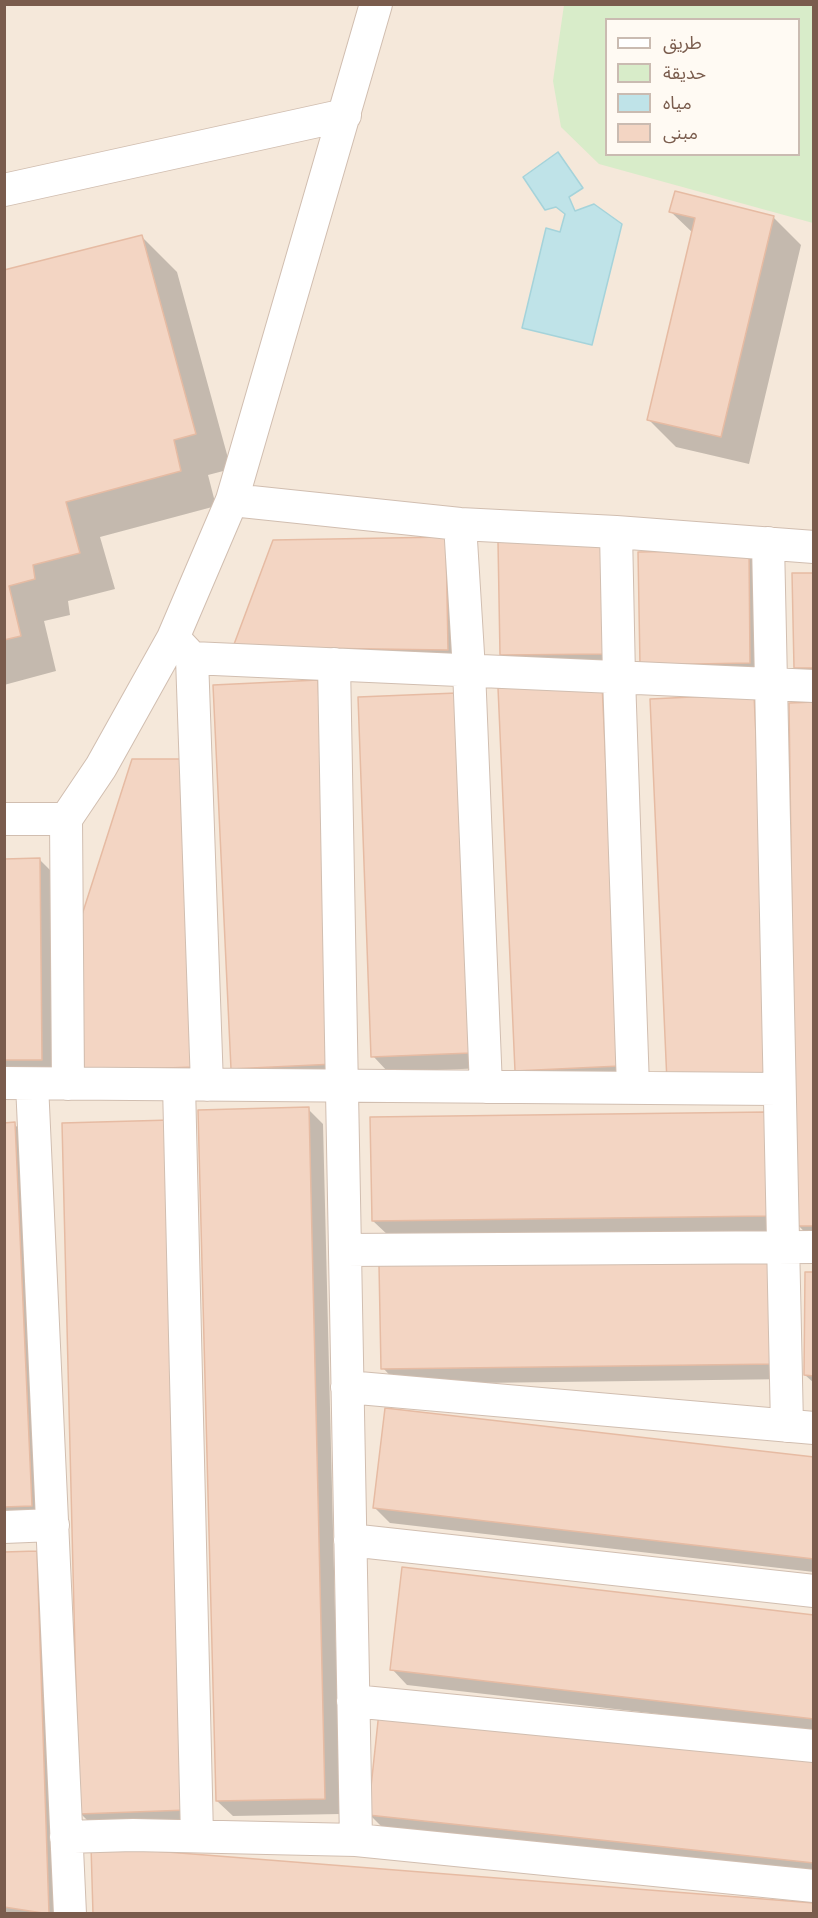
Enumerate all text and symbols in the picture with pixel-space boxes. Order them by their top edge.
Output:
legend [605,18,800,156]
text: طريق [663,33,702,56]
text: حديقة [663,63,706,86]
text: مياه [663,93,692,116]
text: مبنى [663,123,698,146]

